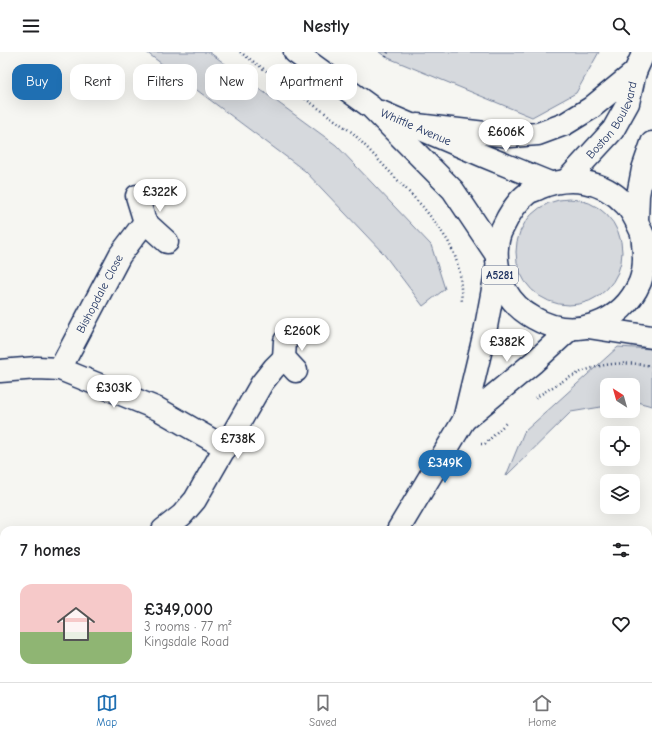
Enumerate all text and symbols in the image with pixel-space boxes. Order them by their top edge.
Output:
icon: menu [20,15,42,37]
icon: search [610,15,632,37]
text: Nestly [303,16,349,37]
chip: Buy [12,64,62,100]
chip: Rent [70,64,125,100]
chip: Filters [133,64,197,100]
chip: New [205,64,258,100]
chip: Apartment [266,64,357,100]
street label: Boston Boulevard [583,80,640,162]
street label: Whittle Avenue [378,106,453,148]
pin: £606K [478,119,534,153]
text: £606K [488,124,524,139]
pin: £322K [132,179,188,213]
text: £322K [142,184,178,199]
street label: Bishopdale Close [73,252,126,335]
road number: A5281 [482,266,518,284]
pin: £260K [274,318,330,352]
text: £260K [284,323,320,338]
pin: £382K [479,329,535,363]
text: £382K [489,334,525,349]
pin: £303K [86,375,142,409]
north arrow [600,378,640,418]
map controls [600,378,640,514]
text: £303K [96,380,132,395]
pin: £738K [210,426,266,460]
button: locate [600,426,640,466]
text: £738K [221,431,255,446]
pin: £349K [417,450,473,484]
text: £349K [427,455,463,470]
button: layers [600,474,640,514]
icon: filters [610,539,632,561]
text: 7 homes [20,541,81,560]
icon: home [52,600,100,648]
text: £349,000 [144,600,213,619]
icon: heart [610,613,632,635]
text: 3 rooms · 77 m² [144,619,231,634]
text: Kingsdale Road [144,634,229,649]
tab: Map [96,692,118,729]
tab: Saved [309,692,337,729]
tab: Home [528,692,556,729]

